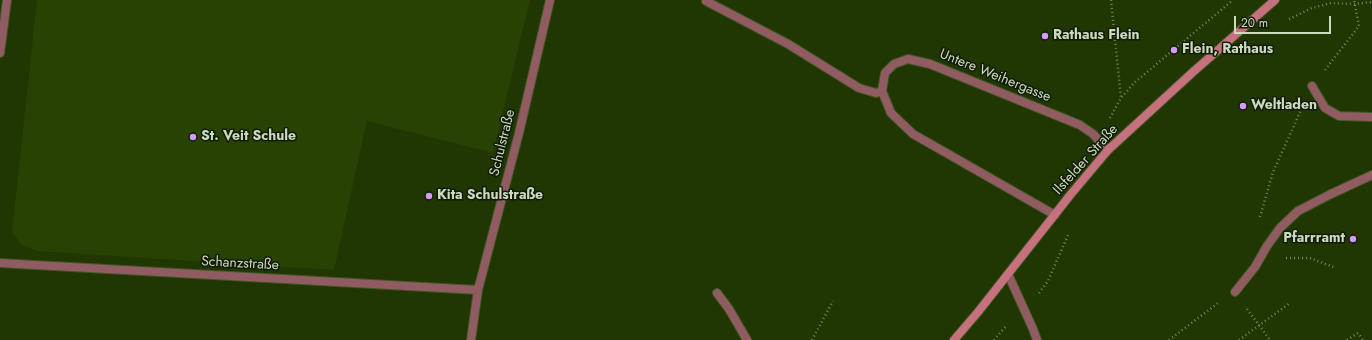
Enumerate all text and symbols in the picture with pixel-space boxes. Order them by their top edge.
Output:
scale bar [1236,8,1333,34]
text: 20 m [1241,14,1268,32]
place label: Rathaus Flein [1053,28,1140,44]
marker: Rathaus Flein [1040,31,1050,41]
place label: Flein, Rathaus [1182,42,1273,58]
marker: Flein, Rathaus [1169,45,1179,55]
street label: Untere Weihergasse [937,46,1053,106]
place label: Weltladen [1251,98,1317,114]
marker: Weltladen [1238,101,1248,111]
street label: Schulstraße [487,108,519,178]
street label: Ilsfelder Straße [1050,121,1122,199]
place label: St. Veit Schule [201,129,296,145]
marker: St. Veit Schule [188,132,198,142]
place label: Kita Schulstraße [437,188,543,204]
marker: Kita Schulstraße [424,191,434,201]
place label: Pfarrramt [1283,231,1345,247]
marker: Pfarrramt [1348,234,1358,244]
street label: Schanzstraße [201,254,279,274]

